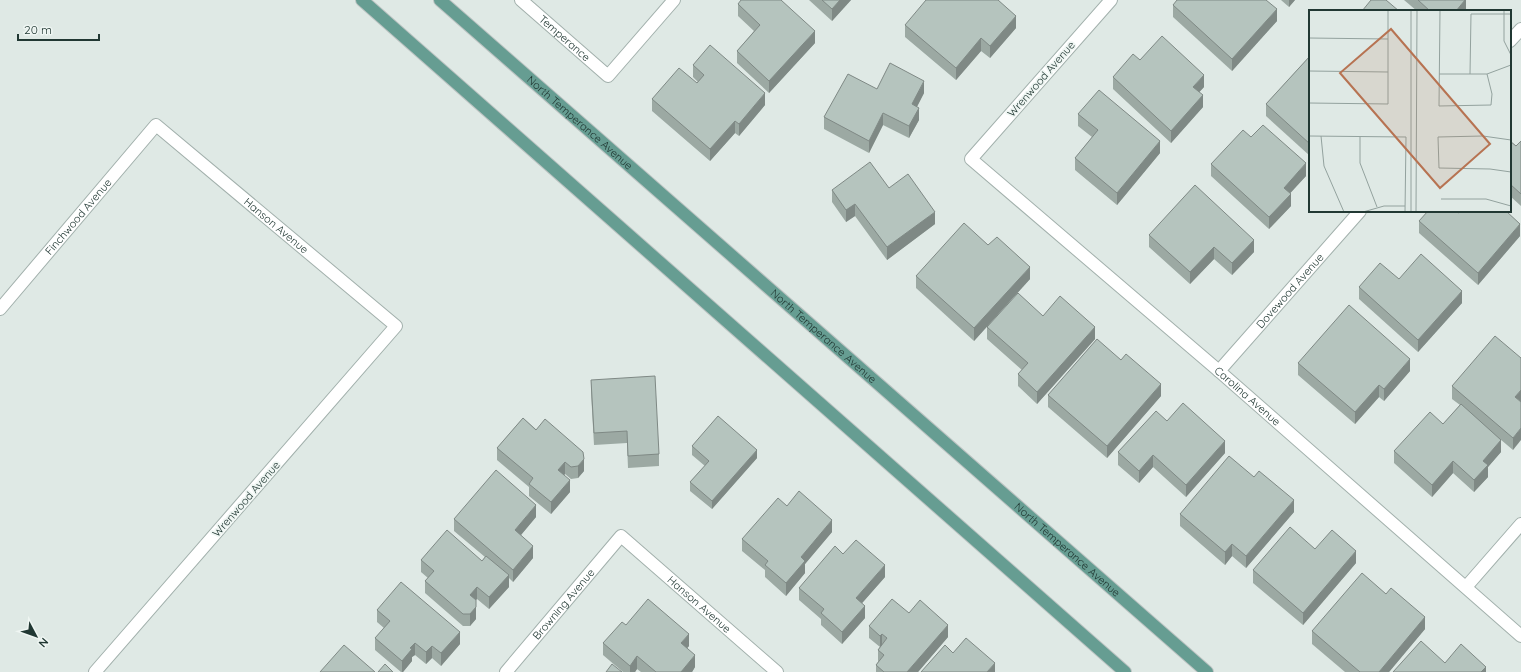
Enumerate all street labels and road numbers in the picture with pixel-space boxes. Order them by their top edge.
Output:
street label: Temperance [536,12,593,64]
street label: Wrenwood Avenue [1004,38,1078,120]
street label: North Temperance Avenue [524,72,636,173]
street label: Finchwood Avenue [42,176,115,258]
street label: Hanson Avenue [241,195,311,257]
street label: Dovewood Avenue [1253,250,1327,331]
street label: North Temperance Avenue [768,286,879,386]
street label: Carolina Avenue [1212,363,1283,429]
street label: Wrenwood Avenue [209,458,283,540]
street label: North Temperance Avenue [1011,499,1123,600]
street label: Browning Avenue [529,566,597,642]
street label: Hanson Avenue [665,573,734,636]

